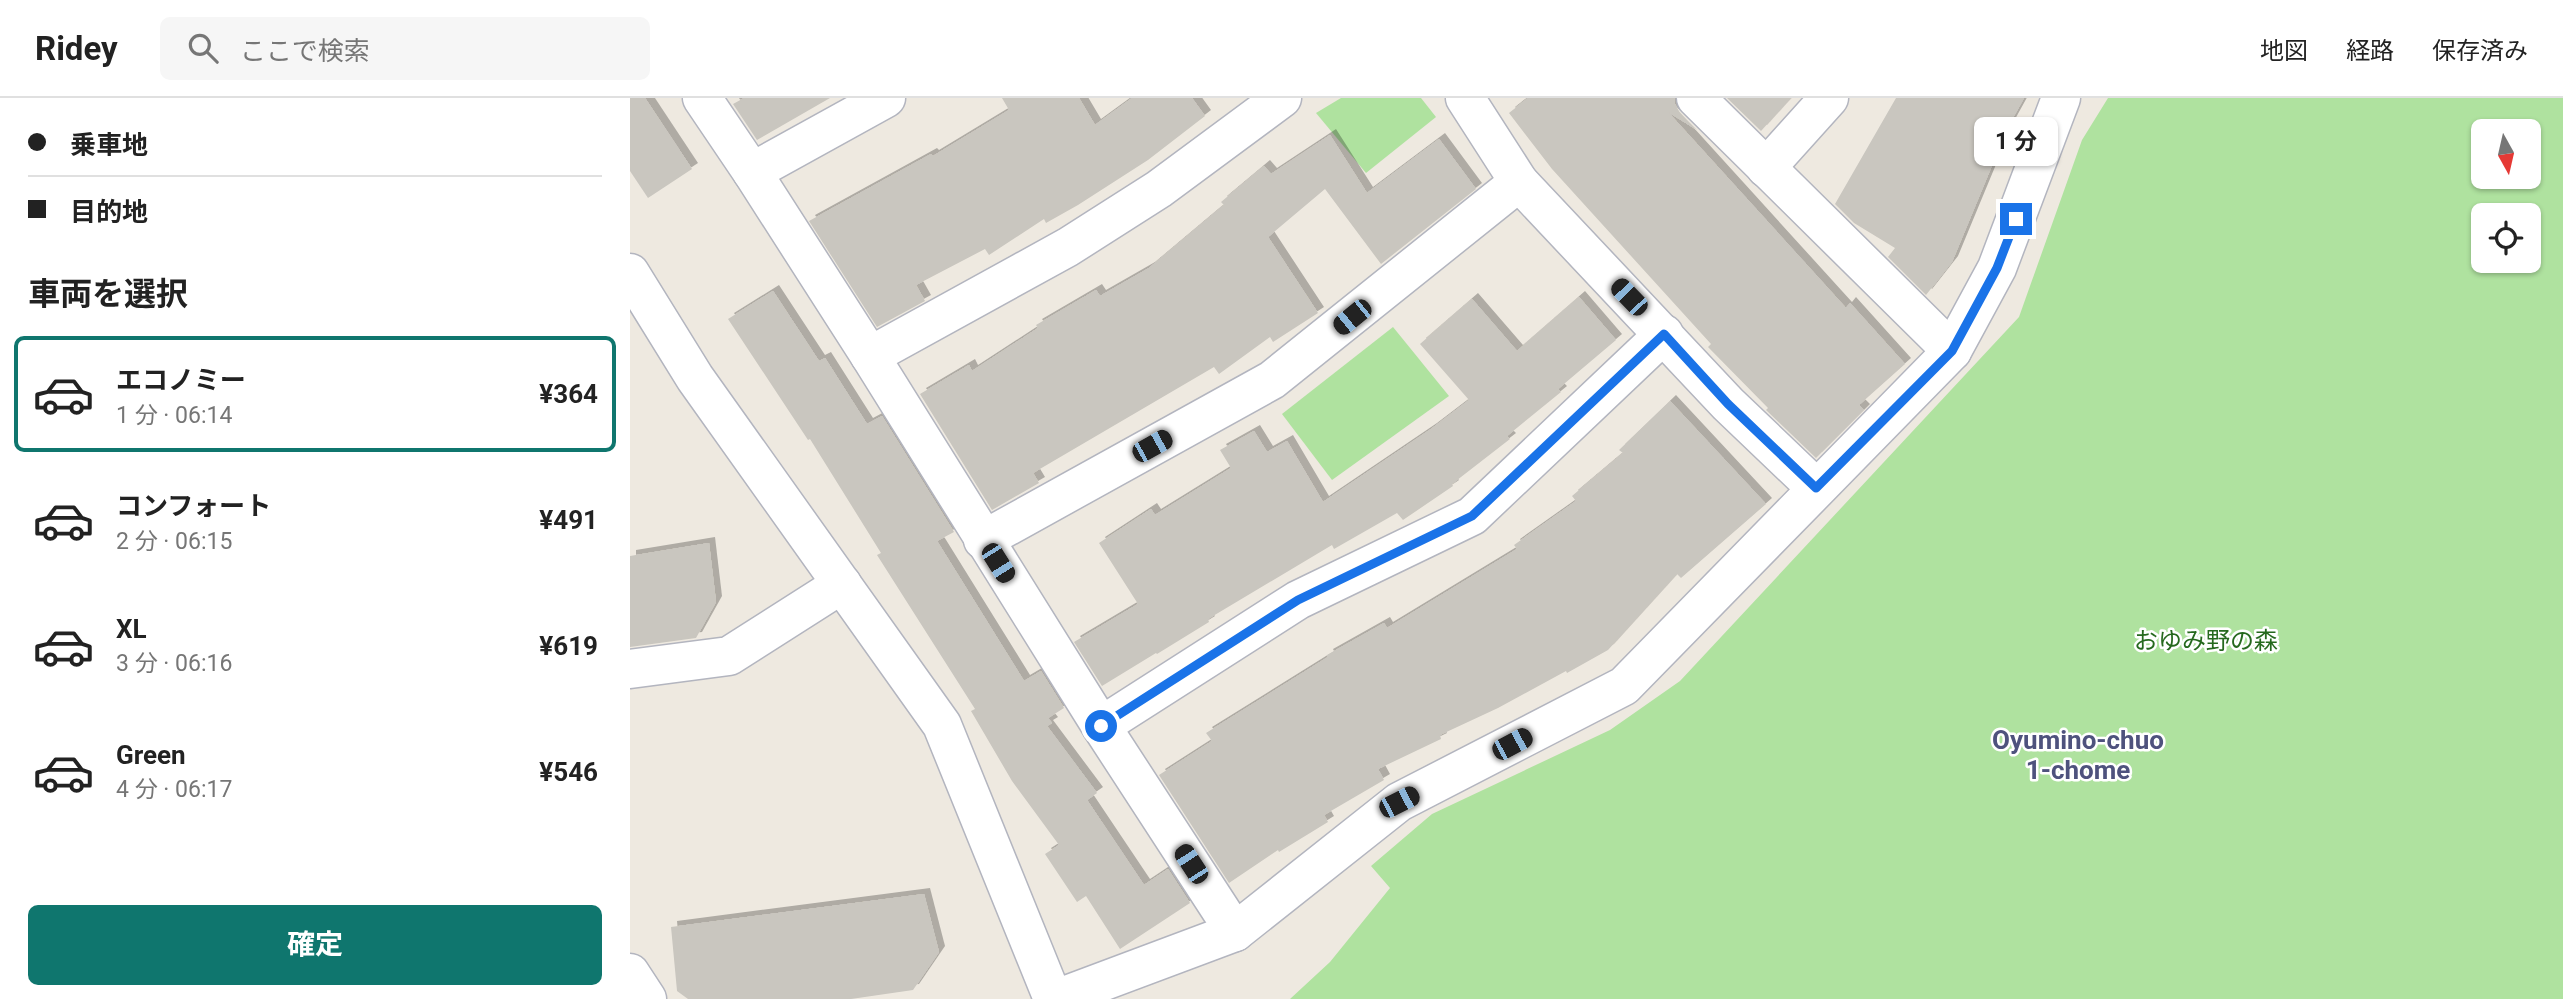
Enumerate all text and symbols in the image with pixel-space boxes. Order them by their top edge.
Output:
search box [160,17,650,80]
text: Ridey [35,29,118,68]
icon: search [184,29,222,67]
text: ここで検索 [240,36,370,66]
text: 地図 [2260,37,2308,65]
text: 経路 [2346,37,2394,65]
text: 保存済み [2432,37,2528,65]
callout: 1 分 [1974,117,2058,166]
north arrow [2471,119,2541,189]
map controls [2471,119,2541,273]
text: 1 分 [1995,128,2037,155]
text: 乗車地 [70,130,148,160]
text: 目的地 [70,197,148,227]
route end [2000,203,2032,235]
button: locate [2471,203,2541,273]
text: 車両を選択 [28,275,188,313]
car [1607,275,1652,319]
car [1330,296,1375,338]
icon: car [32,363,95,426]
text: エコノミー [116,365,246,395]
text: ¥364 [539,379,598,409]
text: 1 分 · 06:14 [116,402,232,429]
car [1129,427,1176,465]
icon: car [32,489,95,552]
text: コンフォート [116,491,271,521]
text: ¥491 [539,505,598,535]
text: 2 分 · 06:15 [116,528,232,555]
car [978,540,1019,586]
text: XL [116,614,147,644]
icon: car [32,615,95,678]
park label: おゆみ野の森 [2134,627,2278,655]
text: ¥619 [539,631,598,661]
text: 3 分 · 06:16 [116,650,232,677]
route start [1085,710,1117,742]
car [1489,725,1536,763]
district label: Oyumino-chuo 1-chome [1992,725,2164,785]
text: Green [116,740,186,770]
icon: car [32,741,95,804]
text: ¥546 [539,757,598,787]
text: 4 分 · 06:17 [116,776,232,803]
car [1376,783,1423,821]
car [1171,841,1212,887]
button: 確定 [28,905,602,985]

